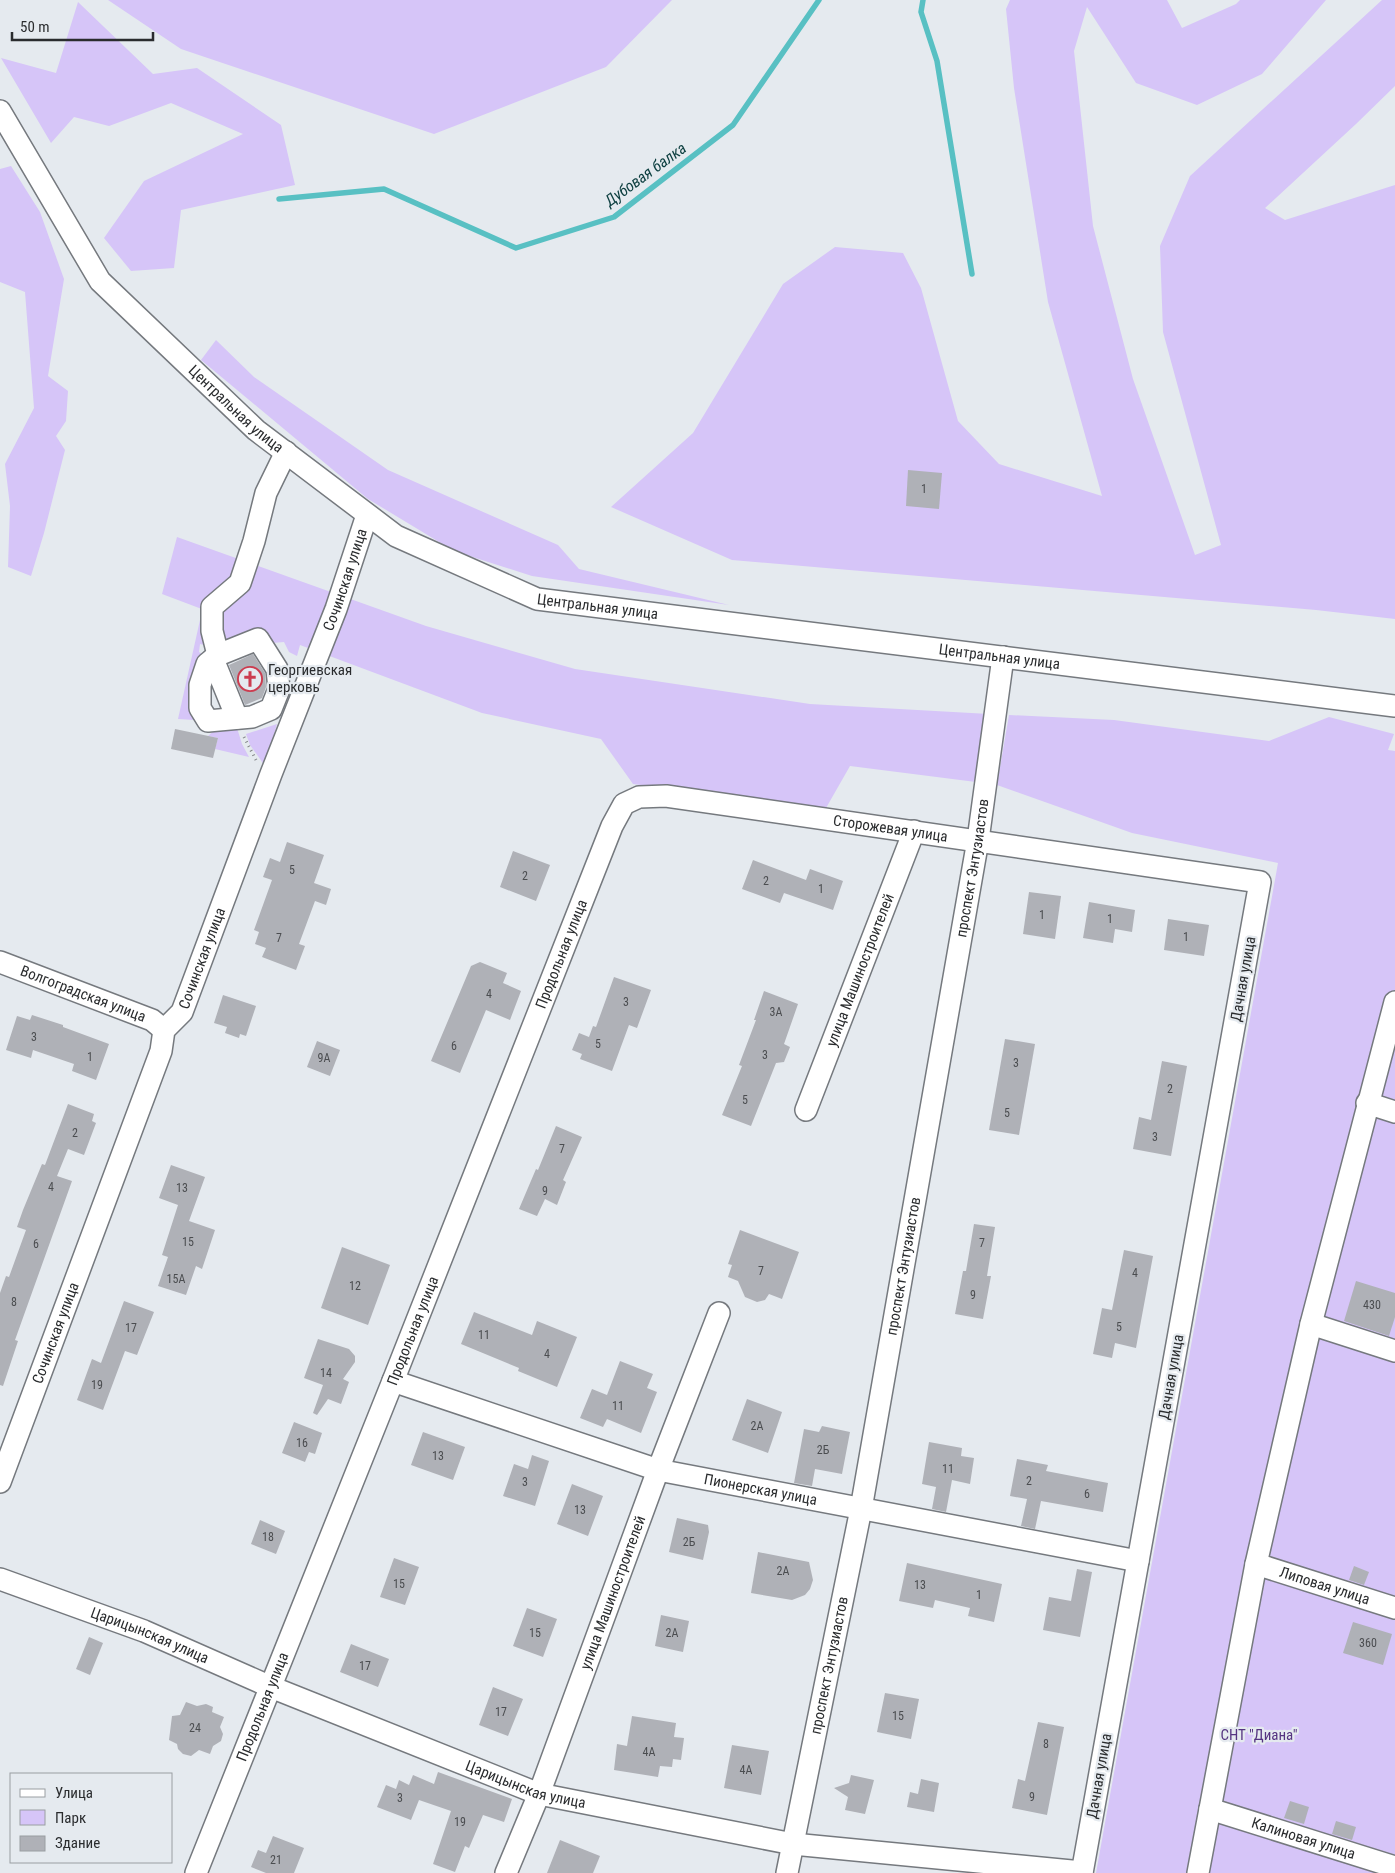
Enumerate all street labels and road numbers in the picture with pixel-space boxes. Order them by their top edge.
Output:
street label: Центральная улица [185,361,287,457]
street label: Сочинская улица [319,526,371,633]
street label: Центральная улица [536,590,659,623]
street label: Центральная улица [938,640,1061,673]
street label: проспект Энтузиастов [952,798,993,939]
street label: Сторожевая улица [832,811,949,846]
street label: улица Машиностроителей [822,891,898,1049]
street label: Продольная улица [532,897,591,1011]
street label: Сочинская улица [175,905,229,1012]
street label: Дачная улица [1227,935,1259,1023]
street label: Волгоградская улица [18,962,148,1026]
street label: проспект Энтузиастов [883,1196,924,1337]
street label: Продольная улица [383,1274,442,1388]
street label: Сочинская улица [29,1280,83,1386]
street label: Дачная улица [1155,1333,1187,1421]
street label: Пионерская улица [702,1470,819,1509]
street label: улица Машиностроителей [576,1513,649,1672]
street label: Липовая улица [1277,1563,1372,1608]
street label: проспект Энтузиастов [806,1595,852,1736]
street label: Царицынская улица [88,1603,212,1667]
street label: Продольная улица [233,1650,292,1764]
street label: Дачная улица [1083,1732,1115,1820]
street label: Царицынская улица [463,1757,587,1812]
street label: Калиновая улица [1249,1814,1358,1863]

